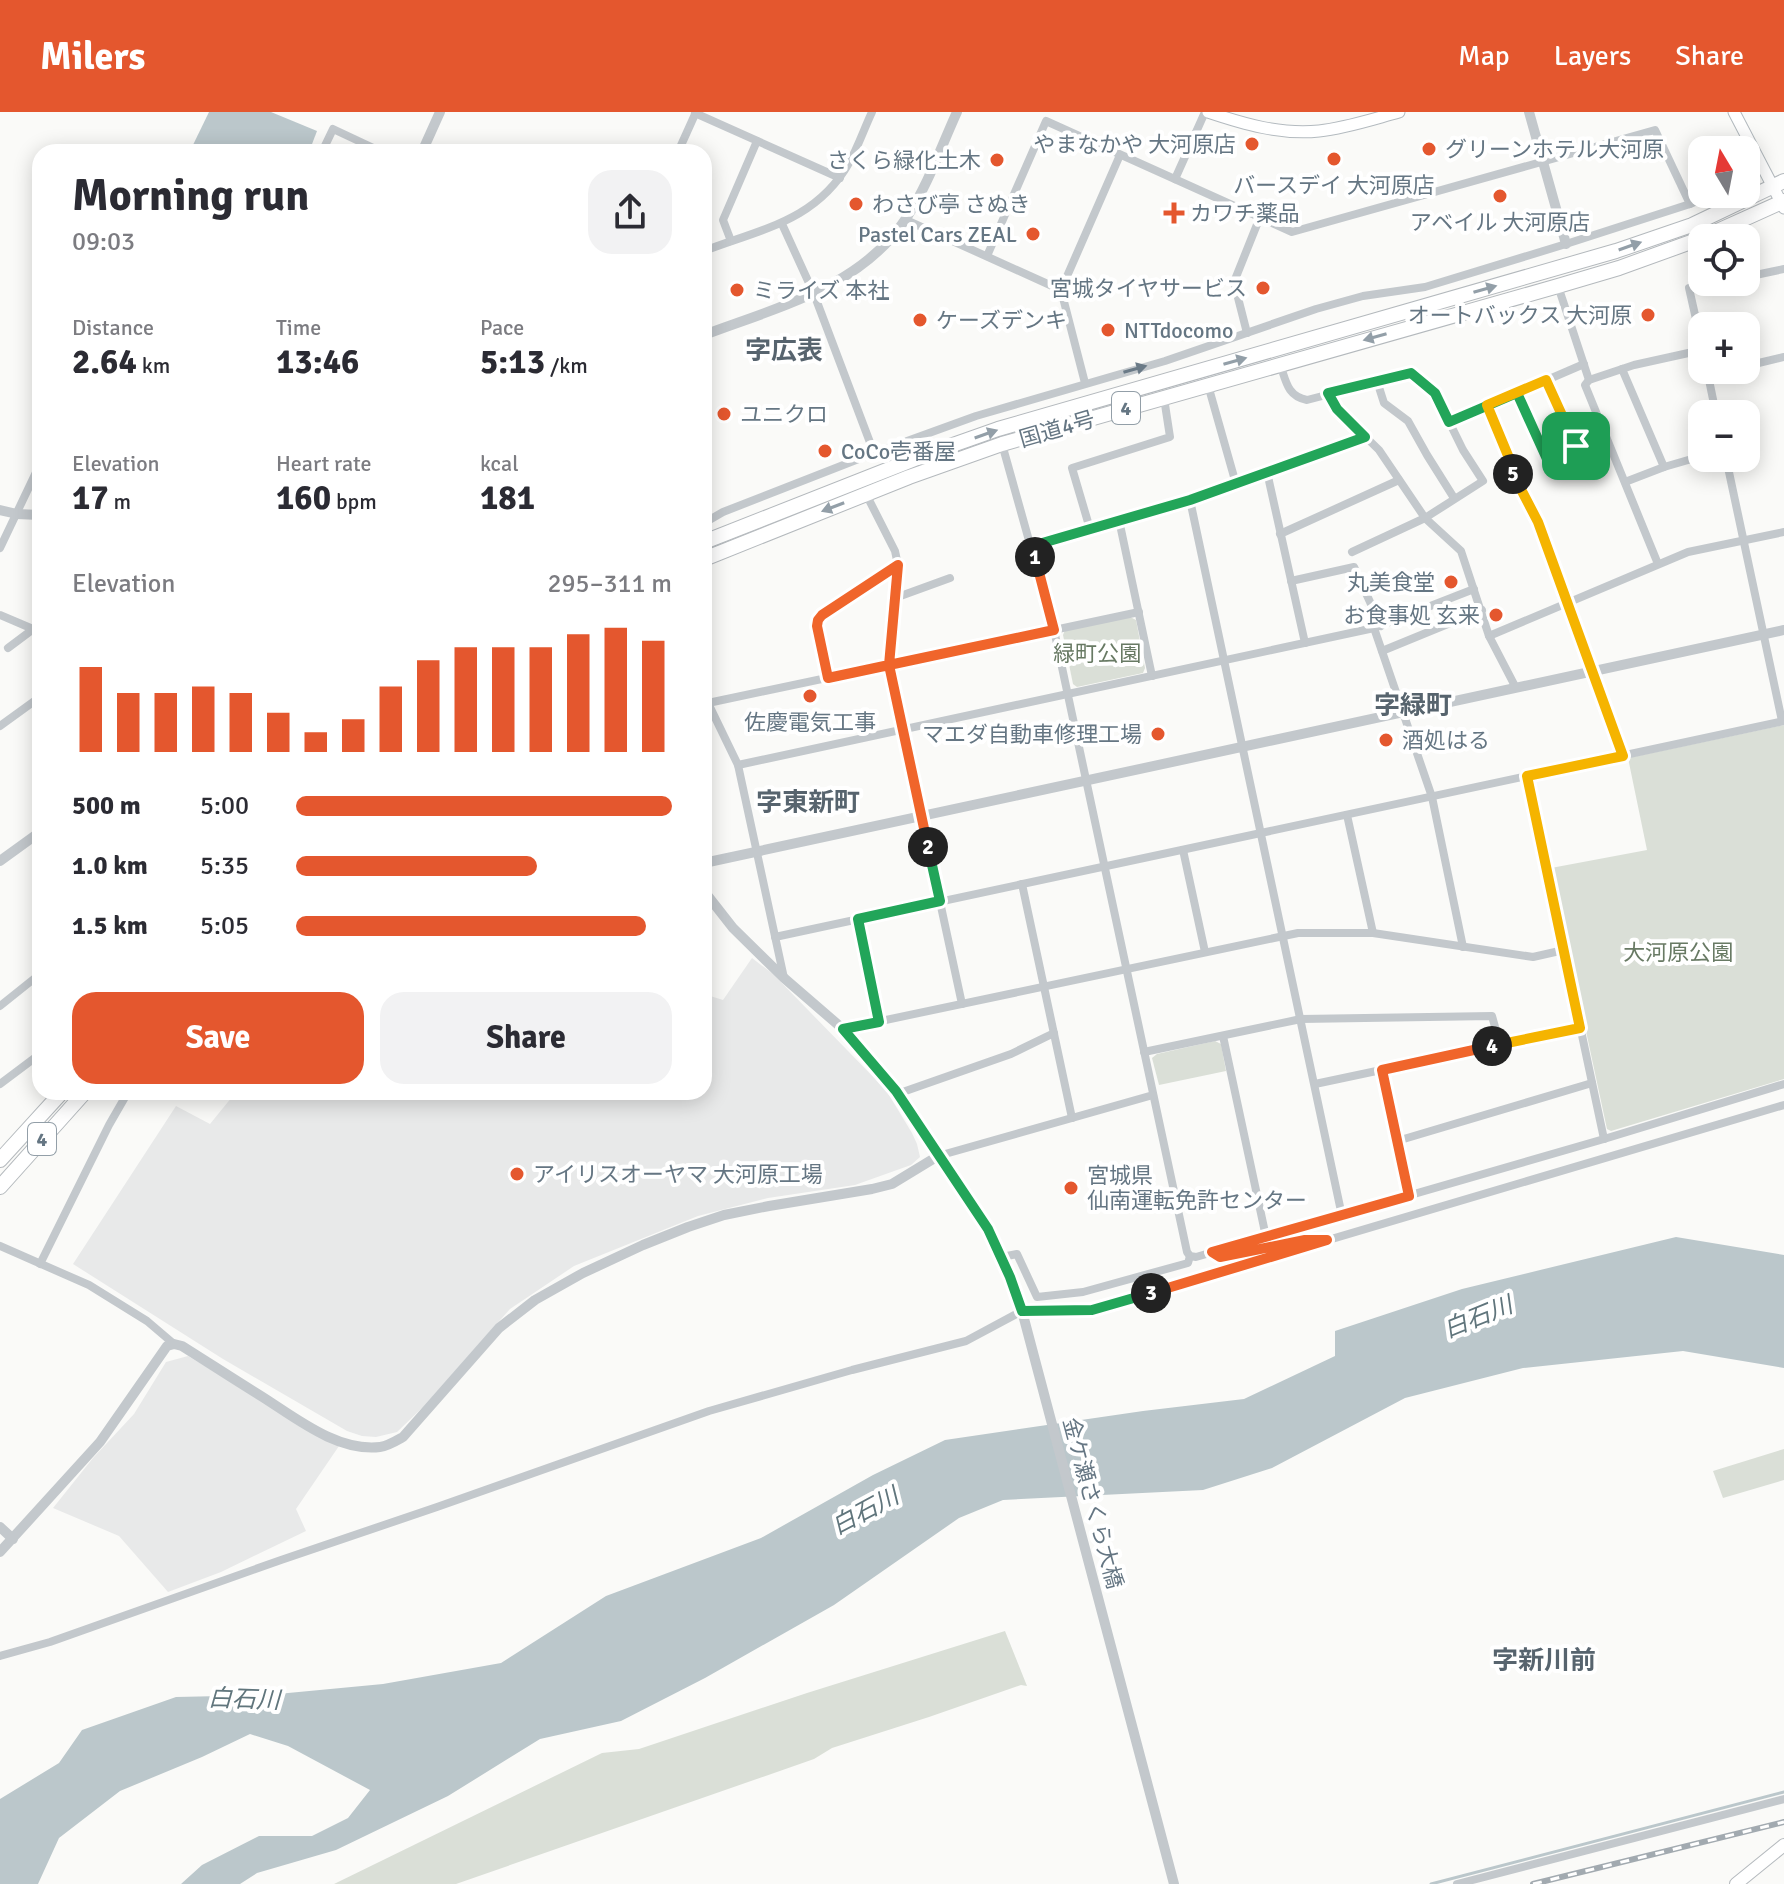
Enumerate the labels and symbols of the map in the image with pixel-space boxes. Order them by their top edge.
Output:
place label: やまなかや 大河原店 [1033,131,1236,158]
marker: やまなかや 大河原店 [1243,135,1261,153]
place label: グリーンホテル大河原 [1445,136,1664,163]
north arrow [1688,136,1760,208]
marker: グリーンホテル大河原 [1420,140,1438,158]
place label: さくら緑化土木 [827,147,981,174]
marker: バースデイ 大河原店 [1325,150,1343,168]
marker: さくら緑化土木 [988,151,1006,169]
place label: バースデイ 大河原店 [1233,172,1435,199]
marker: アベイル 大河原店 [1491,187,1509,205]
place label: わさび亭 さぬき [872,191,1030,218]
marker: わさび亭 さぬき [847,195,865,213]
place label: カワチ薬品 [1190,200,1300,227]
marker: カワチ薬品 [1165,204,1183,222]
place label: アベイル 大河原店 [1410,209,1590,236]
place label: Pastel Cars ZEAL [858,221,1017,248]
marker: Pastel Cars ZEAL [1024,225,1042,243]
one-way arrow [1618,239,1642,251]
place label: 宮城タイヤサービス [1050,275,1247,302]
place label: ミライズ 本社 [753,277,889,304]
marker: 宮城タイヤサービス [1254,279,1272,297]
marker: ミライズ 本社 [728,281,746,299]
one-way arrow [1474,282,1498,295]
place label: オートバックス 大河原 [1408,302,1632,329]
marker: オートバックス 大河原 [1639,306,1657,324]
place label: ケーズデンキ [936,307,1067,334]
marker: ケーズデンキ [911,311,929,329]
place label: NTTdocomo [1124,317,1233,344]
marker: NTTdocomo [1099,321,1117,339]
one-way arrow [1363,332,1388,344]
district label: 字広表 [745,335,823,367]
one-way arrow [1224,354,1248,367]
one-way arrow [1123,362,1147,375]
road number: 4 [1112,392,1140,424]
place label: ユニクロ [740,401,828,428]
marker: ユニクロ [715,405,733,423]
street label: 国道4号 [1016,405,1098,453]
pin [1542,412,1610,480]
one-way arrow [974,427,998,439]
place label: CoCo壱番屋 [841,438,956,465]
marker: CoCo壱番屋 [816,442,834,460]
pin: 5 [1493,454,1533,494]
one-way arrow [821,501,845,514]
pin: 1 [1015,537,1055,577]
place label: 丸美食堂 [1347,569,1435,596]
marker: 丸美食堂 [1442,573,1460,591]
place label: お食事処 玄来 [1343,602,1480,629]
marker: お食事処 玄来 [1487,606,1505,624]
park label: 緑町公園 [1053,640,1141,667]
marker: 佐慶電気工事 [801,687,819,705]
district label: 字緑町 [1374,690,1452,722]
place label: 佐慶電気工事 [744,709,876,736]
place label: マエダ自動車修理工場 [922,721,1142,748]
marker: マエダ自動車修理工場 [1149,725,1167,743]
place label: 酒処はる [1402,727,1490,754]
marker: 酒処はる [1377,731,1395,749]
district label: 字東新町 [756,787,860,819]
pin: 2 [908,827,948,867]
park label: 大河原公園 [1623,939,1733,966]
pin: 4 [1472,1026,1512,1066]
road number: 4 [28,1123,56,1155]
place label: アイリスオーヤマ 大河原工場 [533,1161,823,1188]
place label: 宮城県 仙南運転免許センター [1087,1162,1307,1214]
marker: アイリスオーヤマ 大河原工場 [508,1165,526,1183]
marker: 宮城県 仙南運転免許センター [1062,1179,1080,1197]
pin: 3 [1131,1273,1171,1313]
water label: 白石川 [1439,1288,1520,1344]
street label: 金ケ瀬さくら大橋 [1057,1414,1129,1592]
water label: 白石川 [826,1479,906,1541]
district label: 字新川前 [1492,1645,1596,1677]
water label: 白石川 [207,1683,283,1715]

